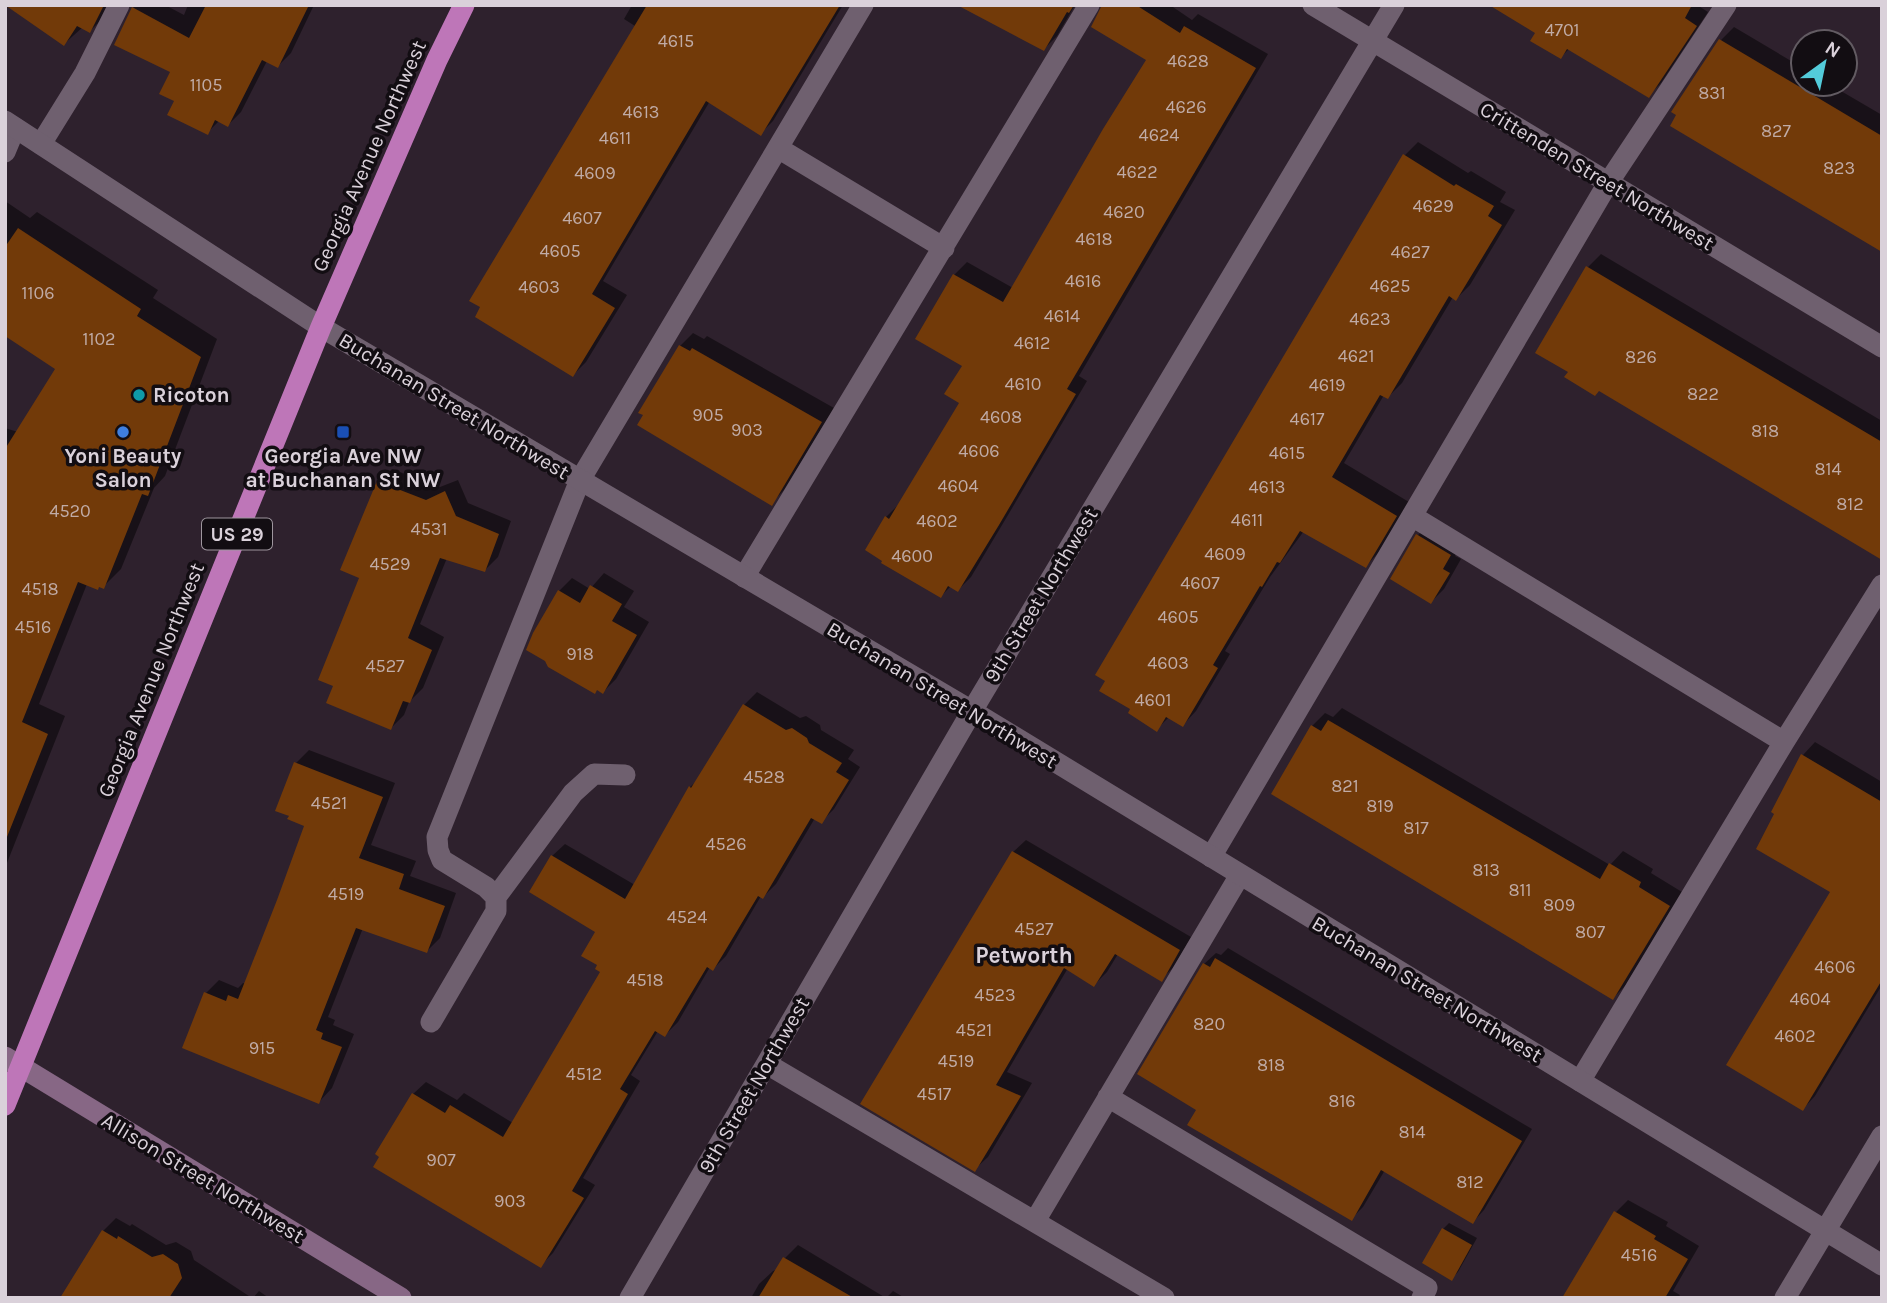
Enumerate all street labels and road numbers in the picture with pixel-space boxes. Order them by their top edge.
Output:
street label: Georgia Avenue Northwest [307,37,431,275]
street label: Crittenden Street Northwest [1476,97,1718,255]
street label: Buchanan Street Northwest [335,328,574,484]
street label: 9th Street Northwest [979,503,1103,687]
road number: US 29 [202,519,272,550]
street label: Georgia Avenue Northwest [93,559,209,801]
street label: Buchanan Street Northwest [823,617,1062,773]
street label: Buchanan Street Northwest [1308,911,1547,1067]
street label: 9th Street Northwest [694,993,814,1177]
street label: Allison Street Northwest [97,1108,309,1248]

